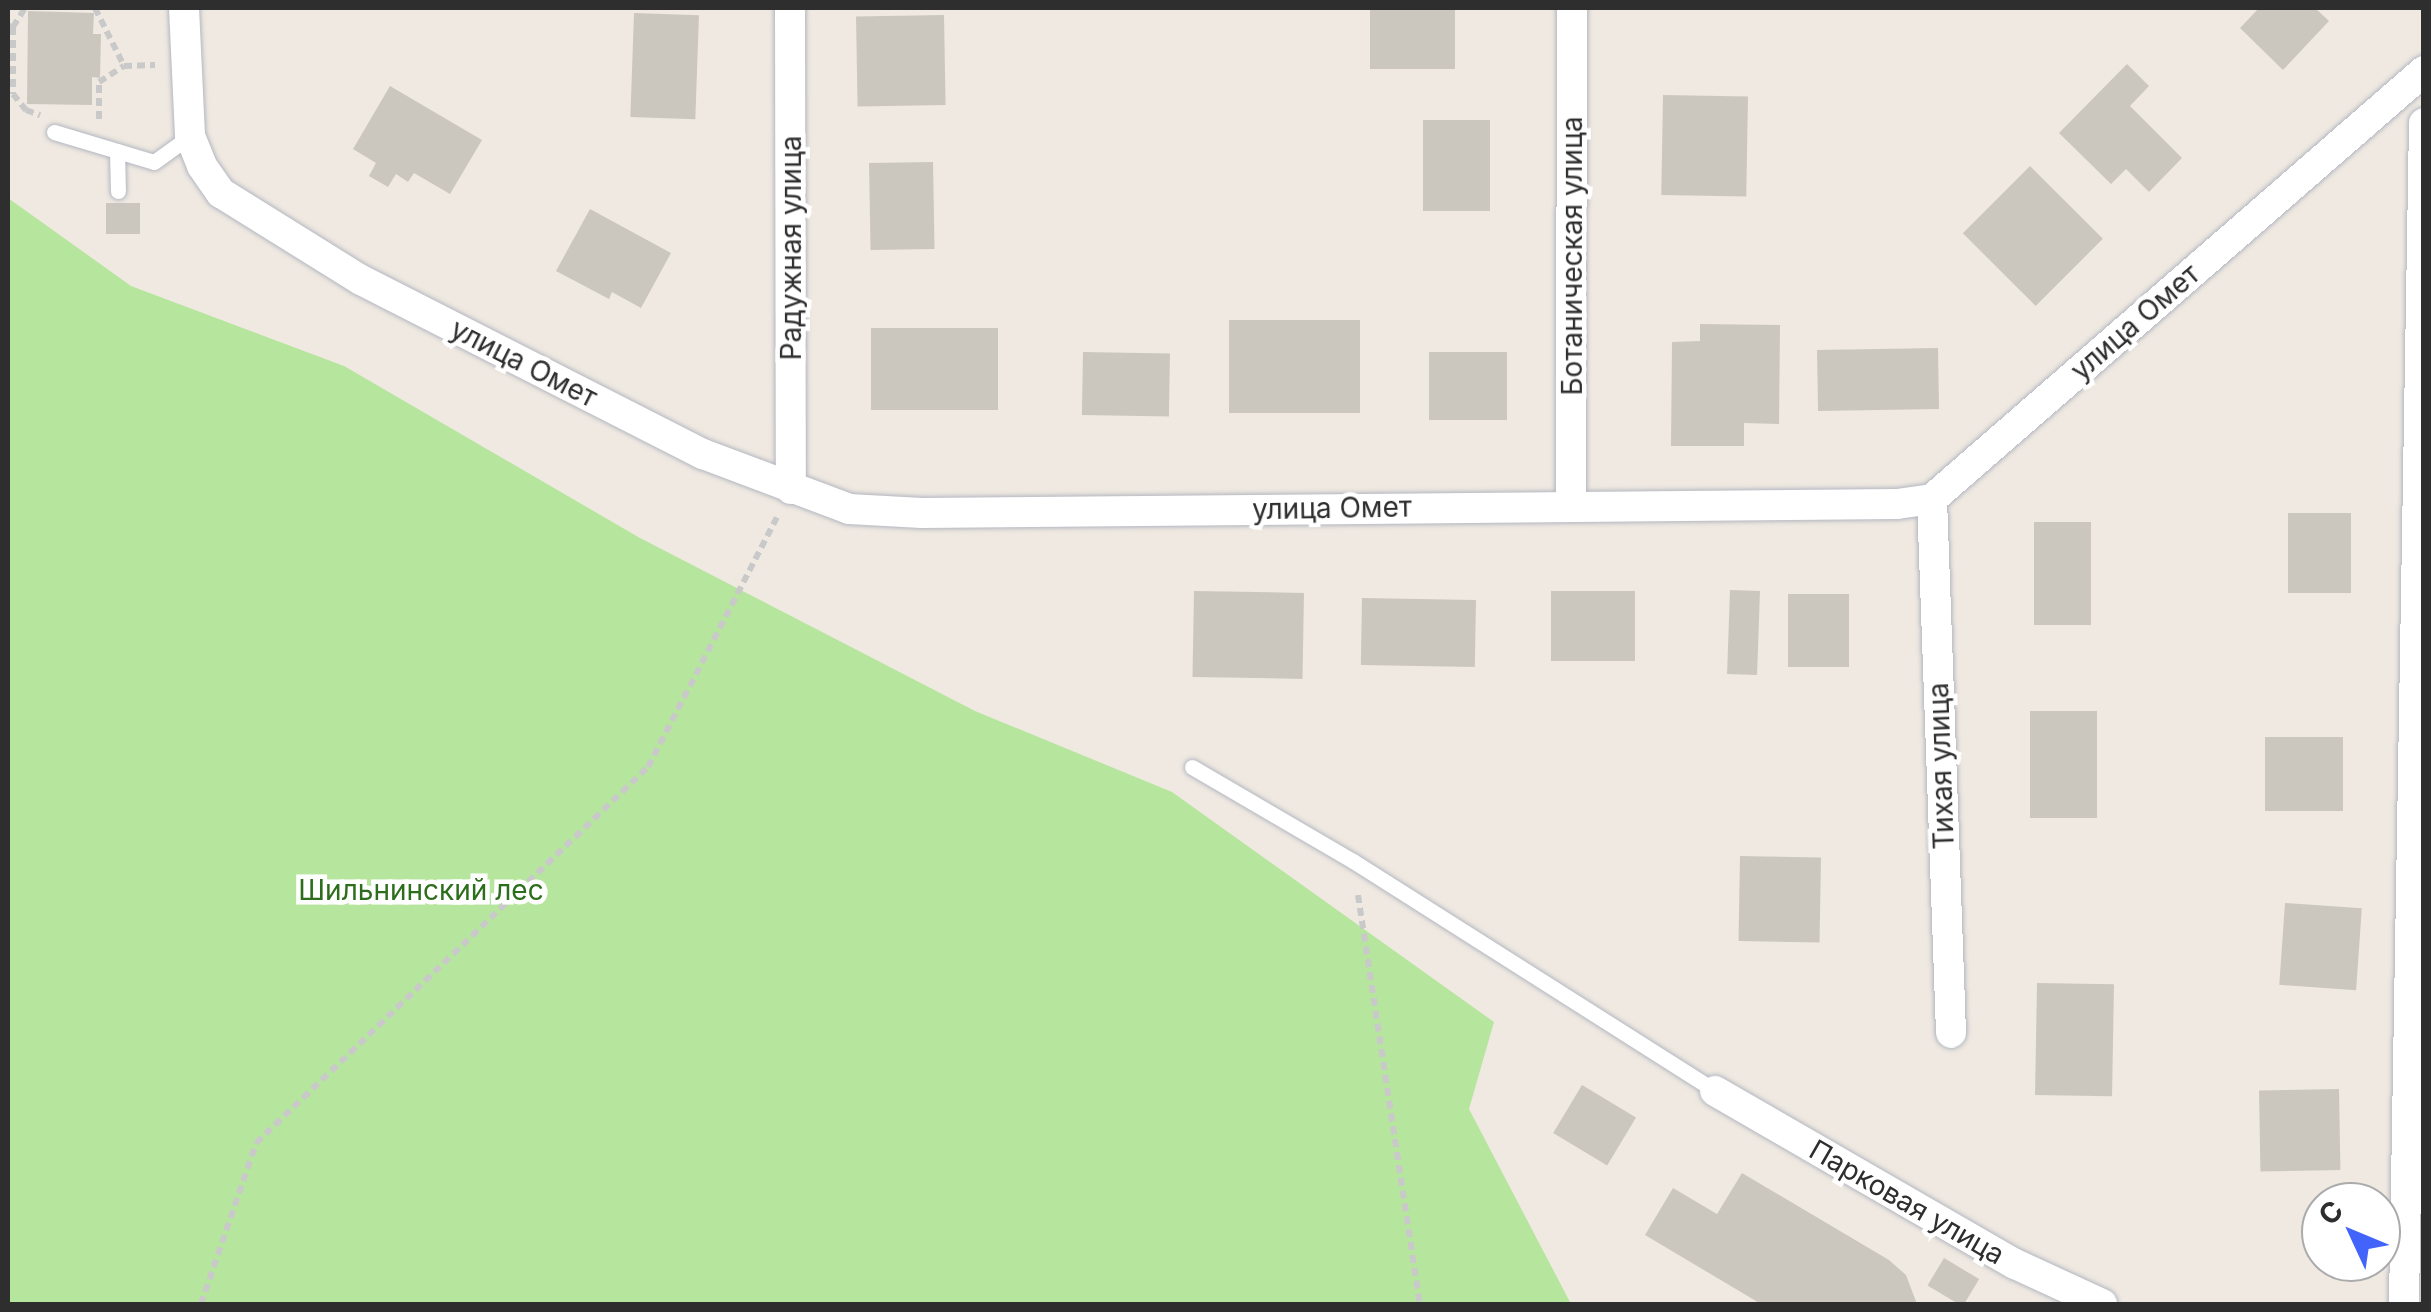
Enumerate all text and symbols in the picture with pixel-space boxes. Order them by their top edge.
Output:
street label: Ботаническая улица [1555,116,1589,396]
street label: Радужная улица [774,136,808,360]
street label: улица Омет [2064,257,2206,387]
street label: улица Омет [445,312,603,414]
street label: улица Омет [1252,490,1412,526]
street label: Тихая улица [1921,682,1961,850]
park label: Шильнинский лес [298,873,544,907]
street label: Парковая улица [1804,1133,2010,1271]
north arrow [2301,1182,2401,1282]
text: С [2311,1193,2350,1232]

